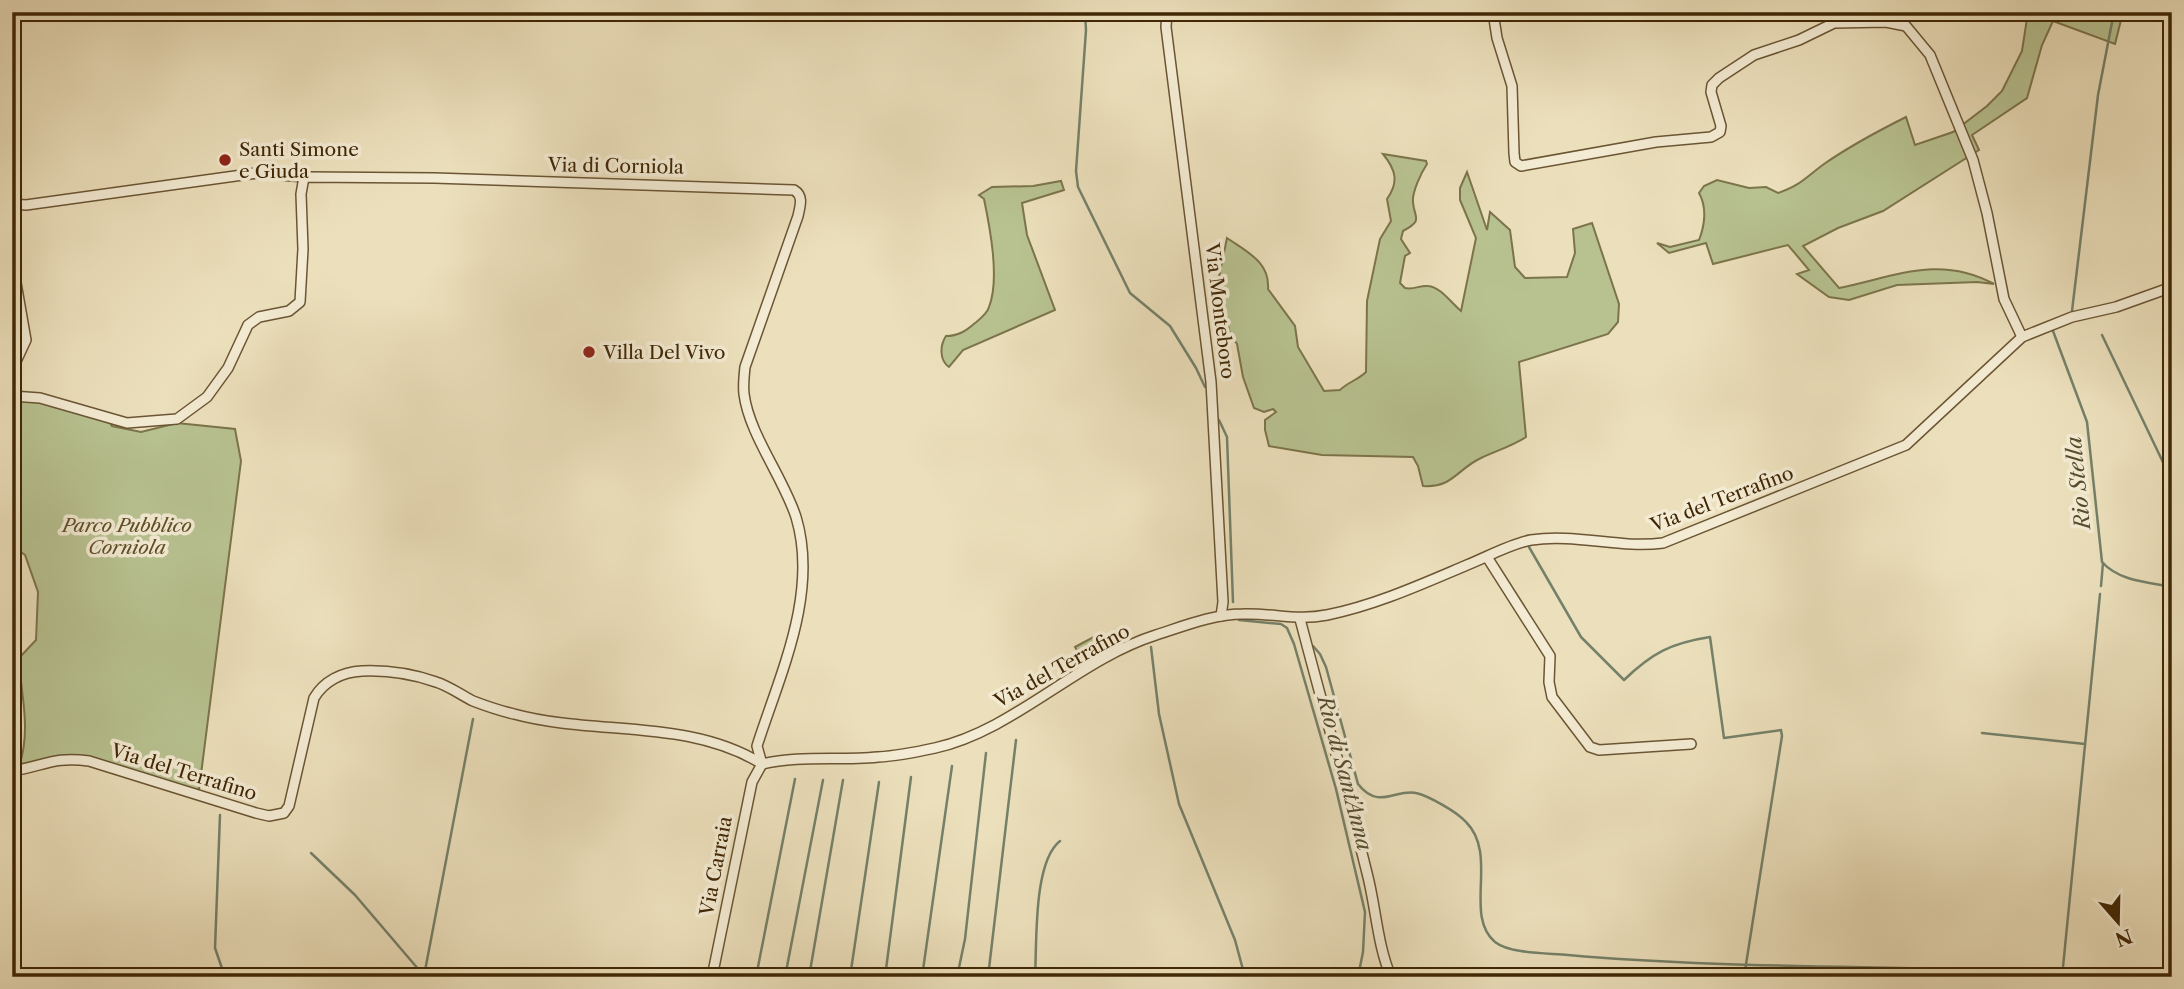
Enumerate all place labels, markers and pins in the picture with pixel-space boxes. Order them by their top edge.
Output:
place label: Santi Simone e Giuda [239,138,359,183]
marker: Santi Simone e Giuda [217,152,233,168]
place label: Villa Del Vivo [602,341,725,364]
marker: Villa Del Vivo [581,344,597,360]

